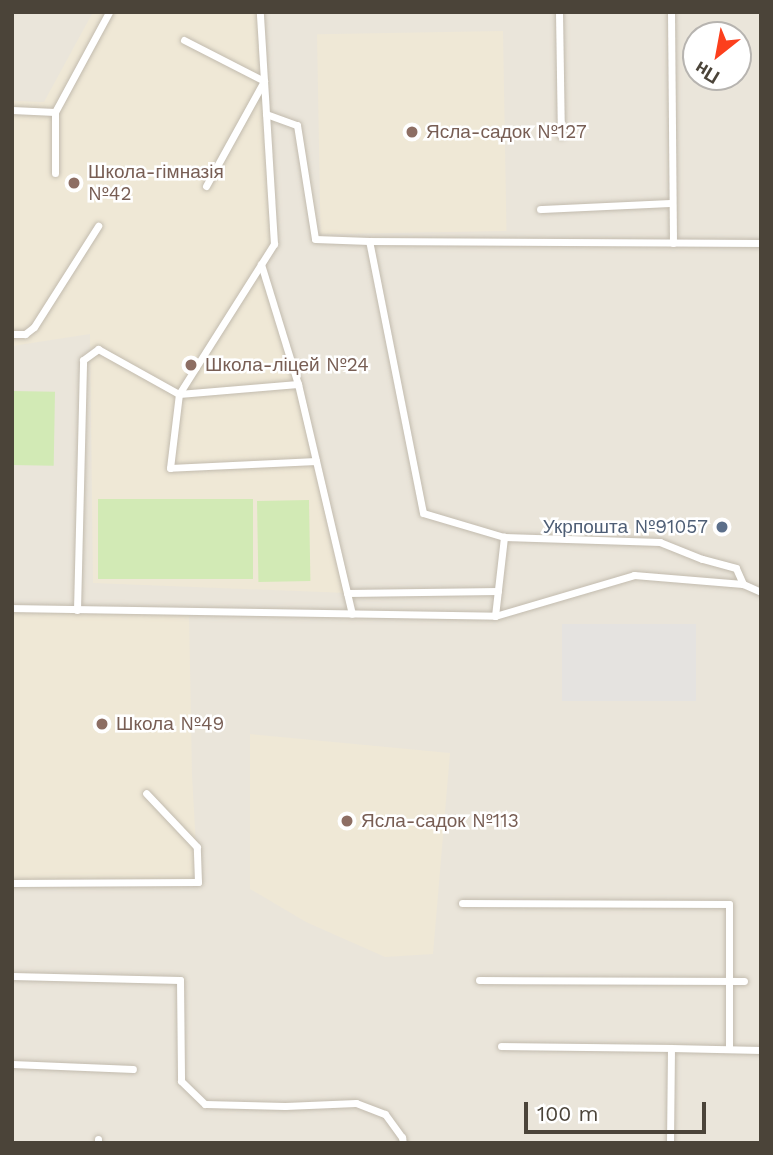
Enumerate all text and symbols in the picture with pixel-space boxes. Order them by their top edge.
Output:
north arrow [682,21,752,91]
text: Пн [690,56,724,89]
place label: Ясла-садок №127 [426,121,587,143]
marker: Ясла-садок №127 [404,124,420,140]
place label: Школа-гімназія №42 [88,161,224,205]
marker: Школа-гімназія №42 [66,175,82,191]
place label: Школа-ліцей №24 [205,354,369,376]
marker: Школа-ліцей №24 [183,357,199,373]
place label: Укрпошта №91057 [543,516,708,538]
marker: Укрпошта №91057 [714,519,730,535]
place label: Школа №49 [116,713,224,735]
marker: Школа №49 [94,716,110,732]
place label: Ясла-садок №113 [361,810,519,832]
marker: Ясла-садок №113 [339,813,355,829]
scale bar [528,1088,710,1132]
text: 100 m [537,1101,599,1126]

